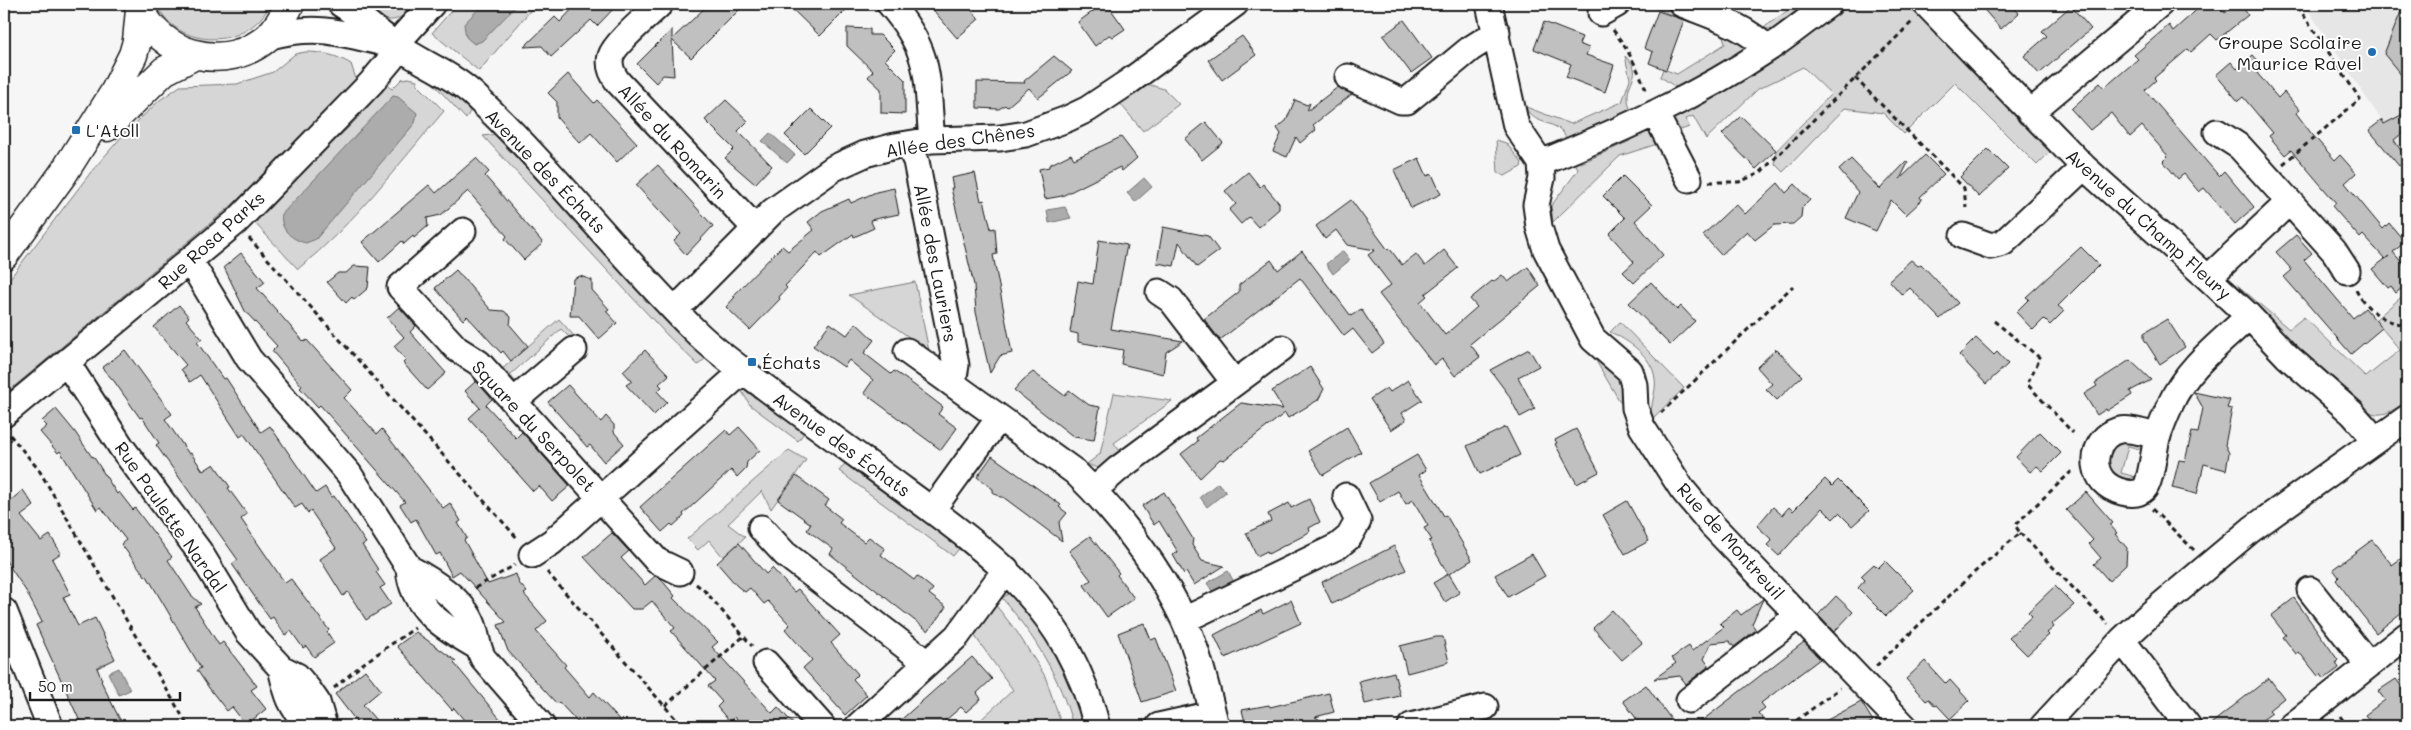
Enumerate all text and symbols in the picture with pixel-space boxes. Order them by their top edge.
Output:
place label: Groupe Scolaire Maurice Ravel [2218,30,2362,75]
marker: Groupe Scolaire Maurice Ravel [2366,46,2378,58]
street label: Allée du Romarin [613,78,733,204]
street label: Avenue des Échats [480,104,612,238]
place label: L'Atoll [86,118,140,142]
street label: Allée des Chênes [884,118,1036,162]
marker: L'Atoll [70,124,82,136]
street label: Avenue du Champ Fleury [2061,143,2237,305]
street label: Allée des Lauriers [909,182,963,344]
street label: Rue Rosa Parks [153,186,269,294]
place label: Échats [762,350,821,374]
street label: Square du Serpolet [467,355,601,497]
marker: Échats [746,356,758,368]
street label: Avenue des Échats [769,386,915,502]
street label: Rue Paulette Nardal [110,437,232,597]
street label: Rue de Montreuil [1672,477,1790,605]
scale bar [30,670,180,702]
text: 50 m [38,676,73,696]

